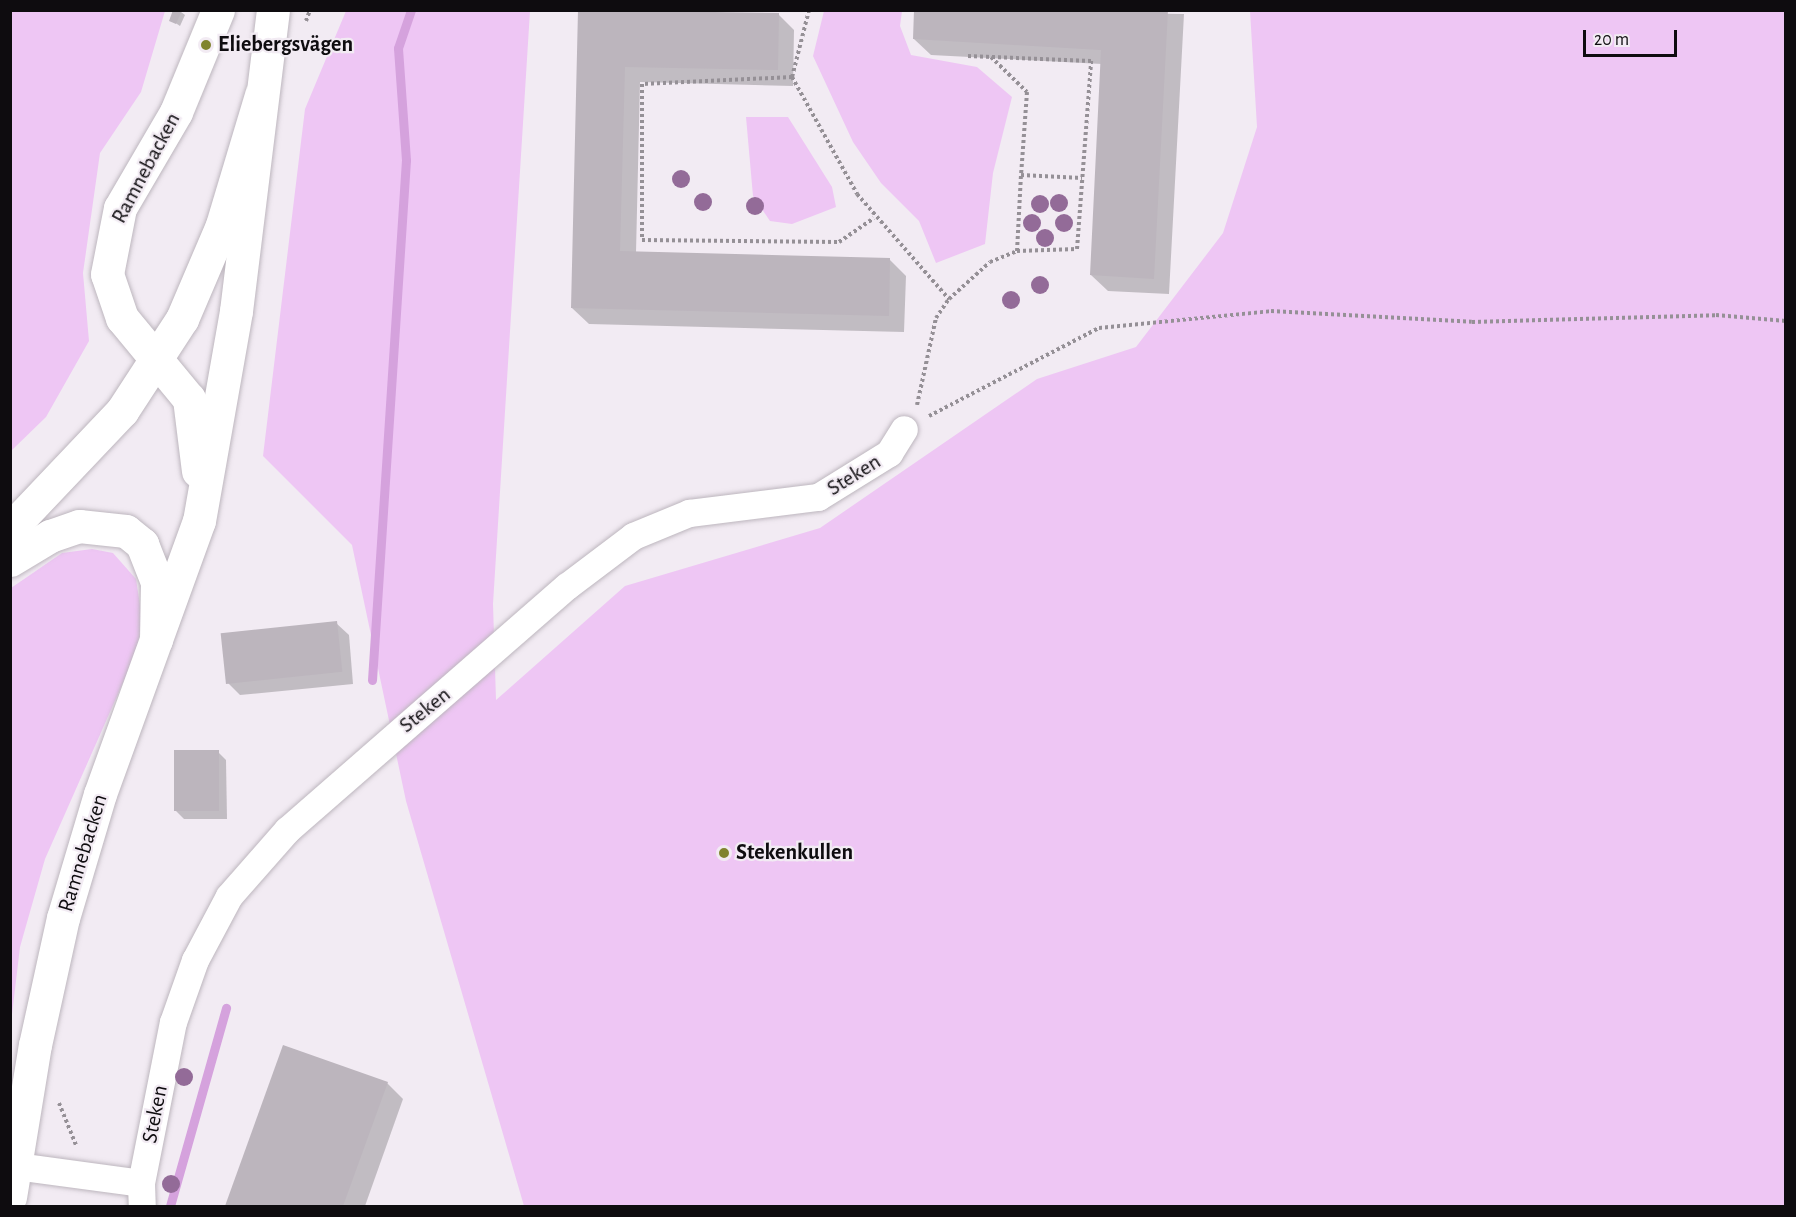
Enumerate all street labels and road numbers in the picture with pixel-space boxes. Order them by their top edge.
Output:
street label: Ramnebacken [106,108,186,228]
street label: Steken [822,448,886,502]
street label: Steken [394,681,456,739]
street label: Ramnebacken [53,791,113,915]
street label: Steken [136,1083,174,1145]

